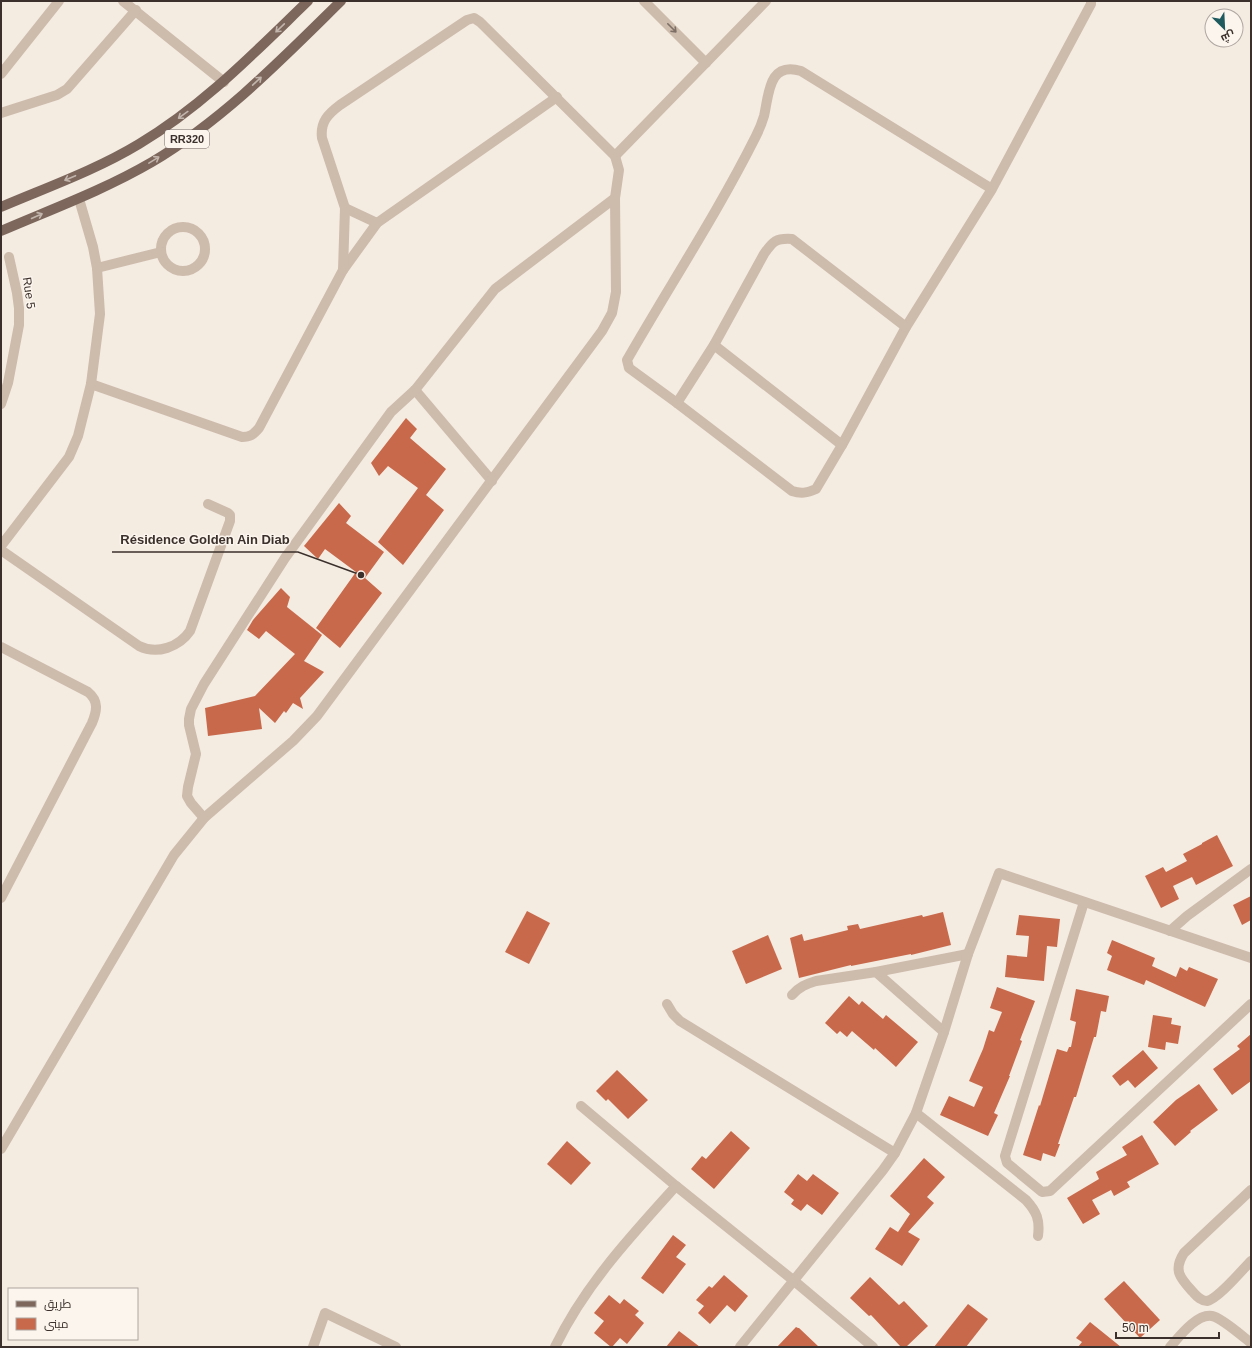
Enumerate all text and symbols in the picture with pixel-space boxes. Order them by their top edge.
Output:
north arrow [1204,8,1244,48]
one-way arrow [275,23,285,33]
one-way arrow [667,24,677,33]
text: ش [1219,28,1237,45]
one-way arrow [252,76,262,86]
one-way arrow [178,111,189,119]
road number: RR320 [165,130,209,148]
one-way arrow [148,156,160,164]
one-way arrow [65,175,77,183]
one-way arrow [30,211,42,219]
street label: Rue 5 [20,276,38,310]
callout: Résidence Golden Ain Diab [112,527,298,552]
text: Résidence Golden Ain Diab [120,532,290,547]
legend [8,1288,138,1340]
text: طريق [44,1297,72,1311]
scale bar [1116,1314,1219,1340]
text: مبنى [44,1317,69,1331]
text: 50 m [1122,1321,1149,1335]

